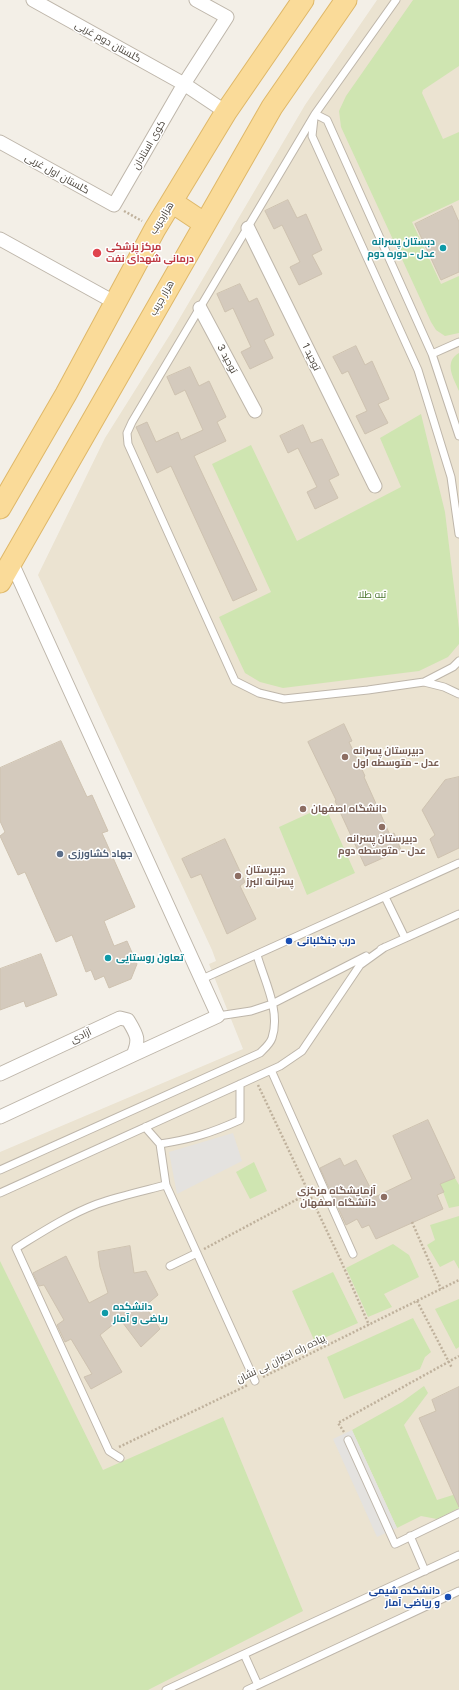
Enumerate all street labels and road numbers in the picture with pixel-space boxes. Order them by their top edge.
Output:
street label: گلستان دوم غربی [73,19,143,65]
street label: کوی استادان [130,118,168,172]
street label: گلستان اول غربی [23,151,91,197]
street label: هزارجریب [147,200,177,236]
street label: هزار جریب [147,278,177,318]
street label: توحید 1 [299,341,323,373]
street label: توحید 3 [214,342,240,376]
street label: آزادی [69,1026,93,1046]
street label: پیاده راه اختران بی نشان [235,1332,327,1386]

